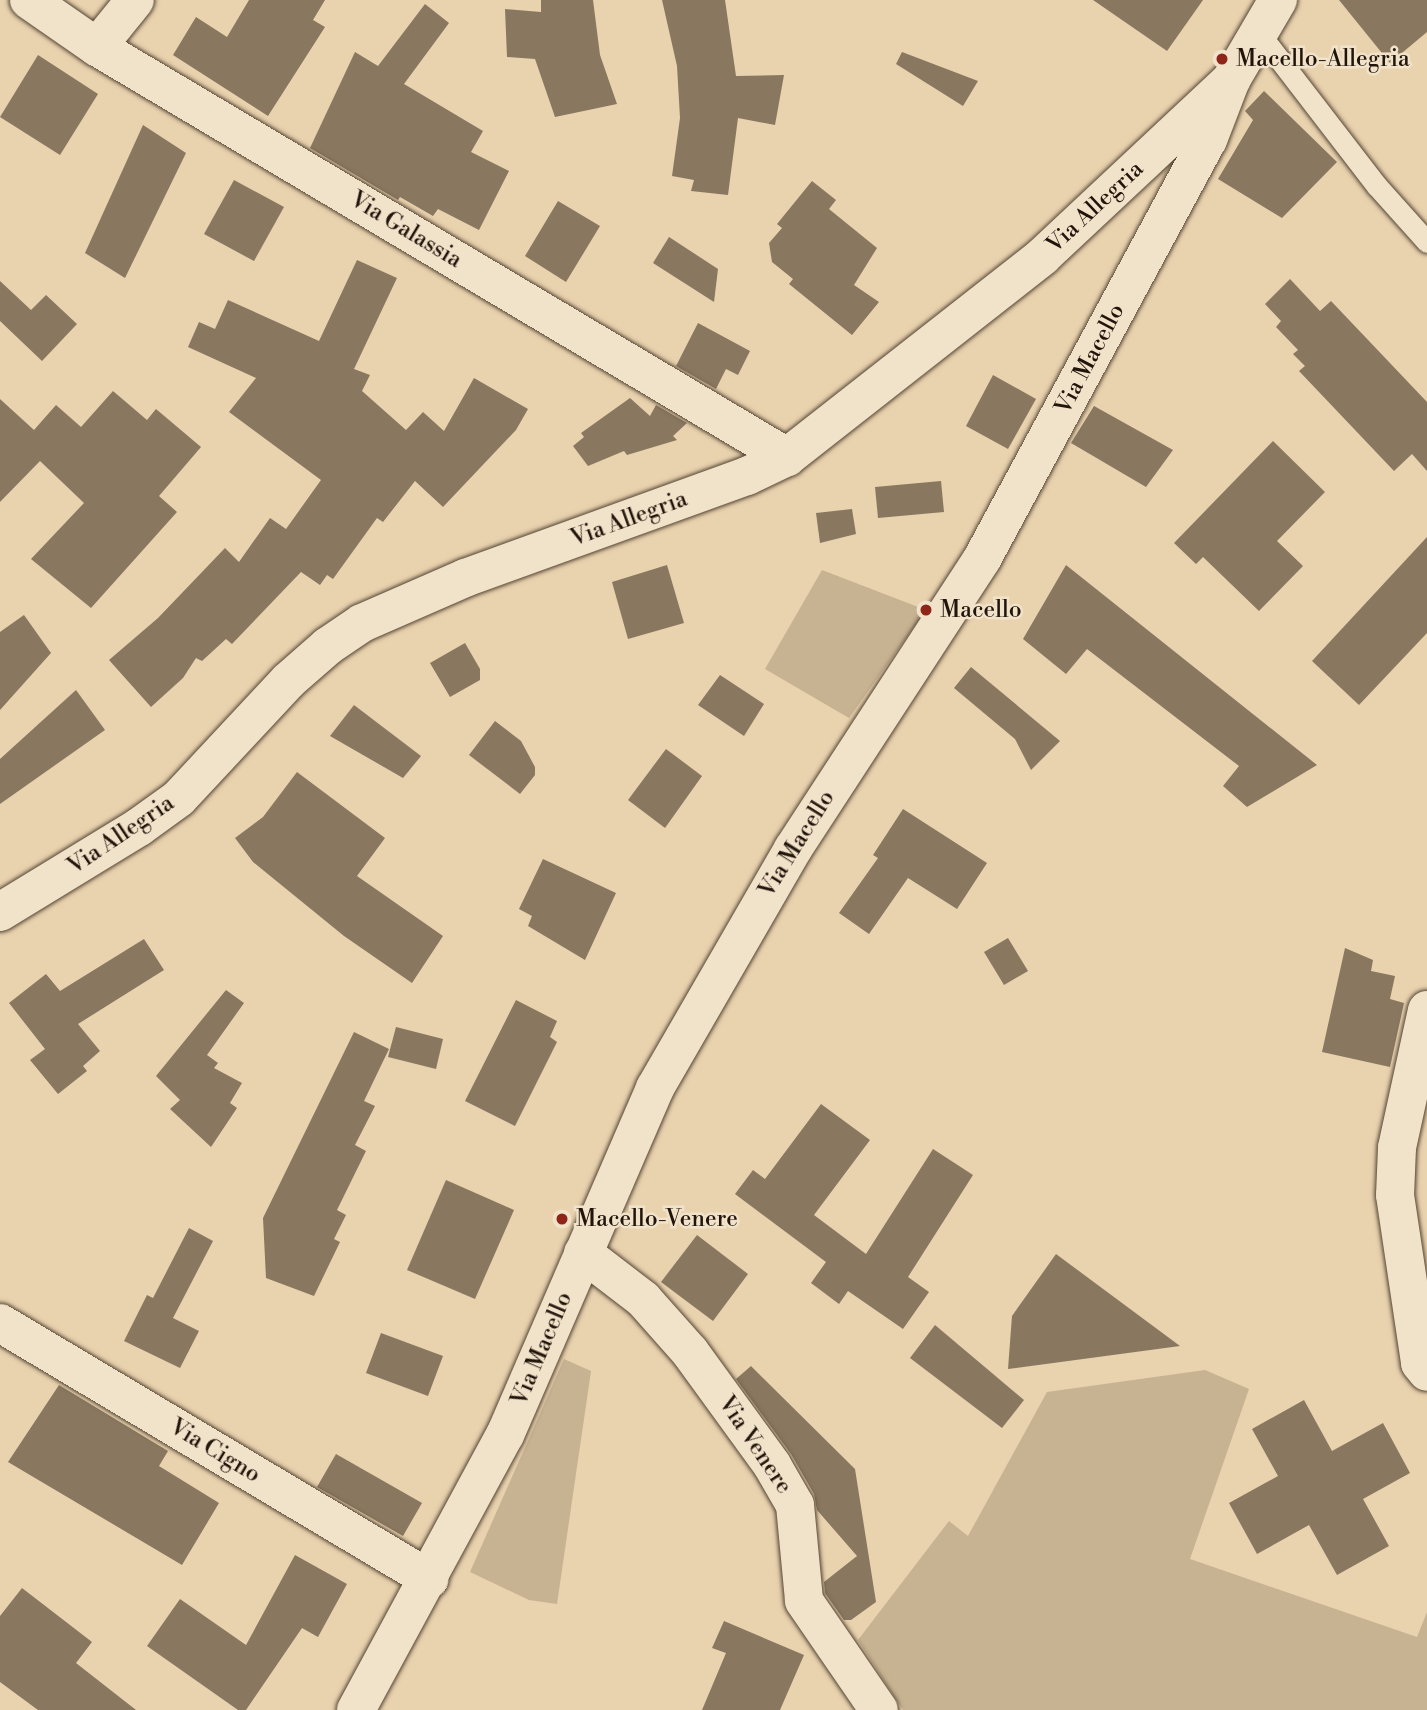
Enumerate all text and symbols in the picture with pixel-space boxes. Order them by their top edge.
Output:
place label: Macello-Allegria [1236,45,1410,73]
marker: Macello-Allegria [1214,51,1230,67]
street label: Via Allegria [1041,155,1149,259]
street label: Via Galassia [345,186,467,274]
street label: Via Macello [1049,299,1131,419]
street label: Via Allegria [567,485,691,553]
place label: Macello [940,596,1022,624]
marker: Macello [918,602,934,618]
street label: Via Macello [753,785,841,903]
street label: Via Allegria [63,789,179,881]
place label: Macello-Venere [576,1205,738,1233]
marker: Macello-Venere [554,1211,570,1227]
street label: Via Macello [506,1288,578,1410]
street label: Via Venere [712,1391,798,1499]
street label: Via Cigno [165,1413,265,1489]

